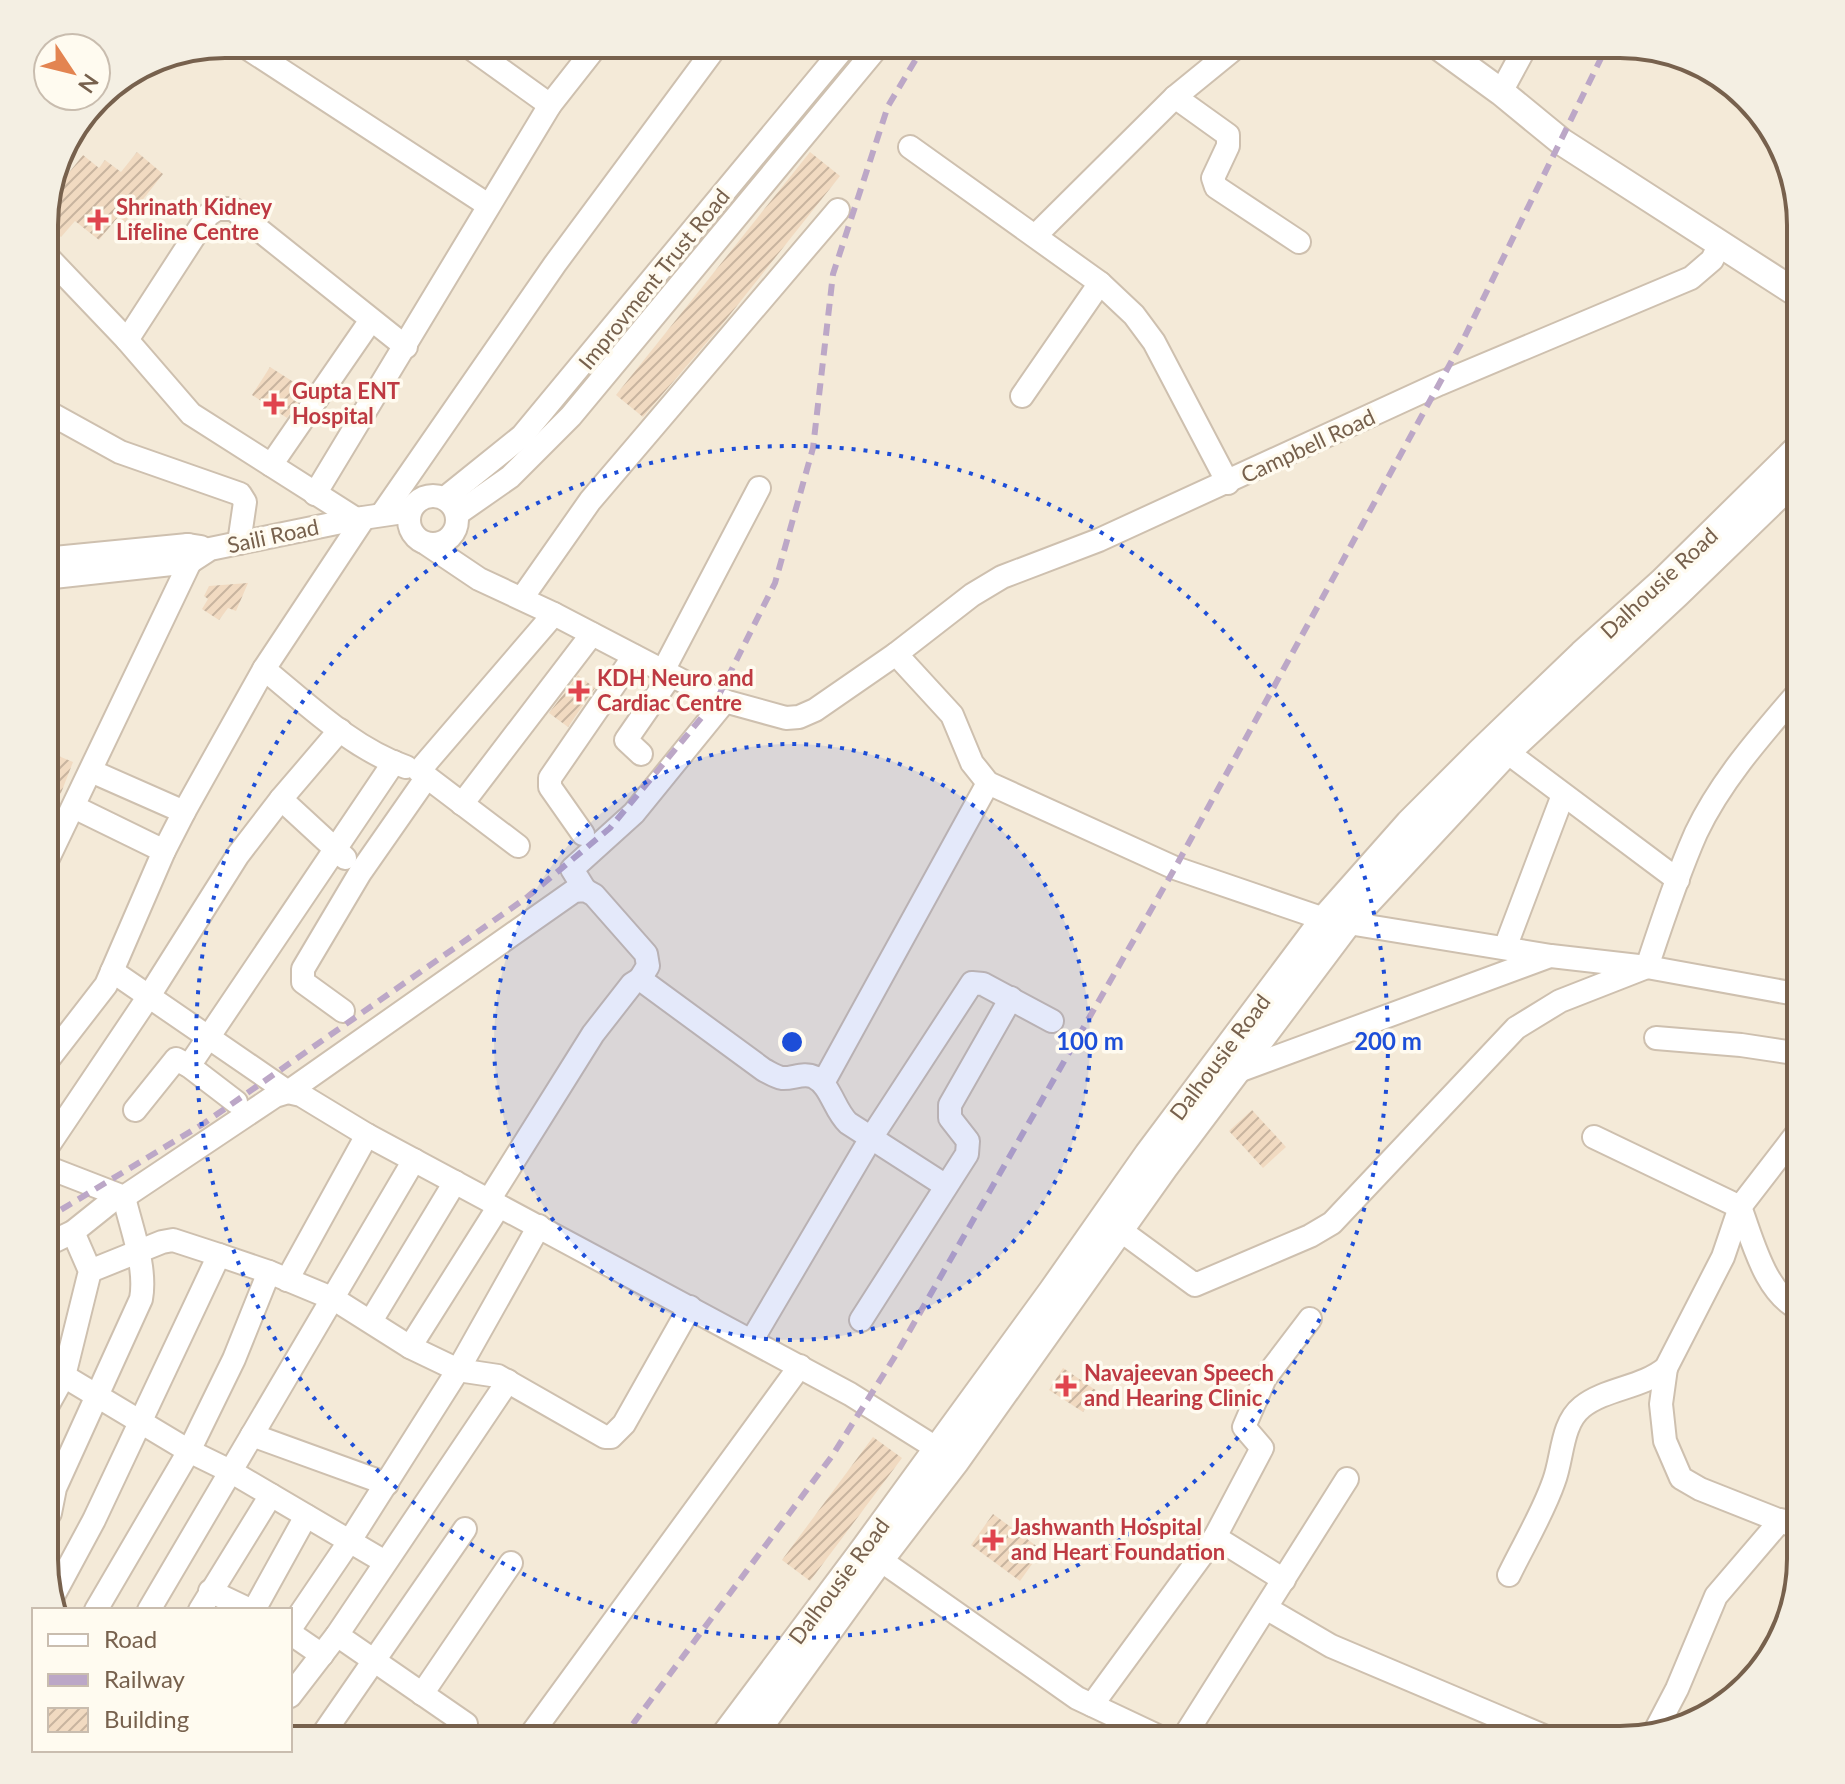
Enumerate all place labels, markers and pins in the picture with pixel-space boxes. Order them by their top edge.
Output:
place label: Shrinath Kidney Lifeline Centre [116,193,272,245]
marker: Shrinath Kidney Lifeline Centre [87,209,109,231]
place label: Gupta ENT Hospital [292,377,400,429]
marker: Gupta ENT Hospital [263,393,285,415]
place label: KDH Neuro and Cardiac Centre [597,664,754,716]
marker: KDH Neuro and Cardiac Centre [568,680,590,702]
centre of rings [778,1028,806,1056]
place label: Navajeevan Speech and Hearing Clinic [1084,1359,1274,1411]
marker: Navajeevan Speech and Hearing Clinic [1055,1375,1077,1397]
place label: Jashwanth Hospital and Heart Foundation [1011,1513,1225,1565]
marker: Jashwanth Hospital and Heart Foundation [982,1529,1004,1551]

